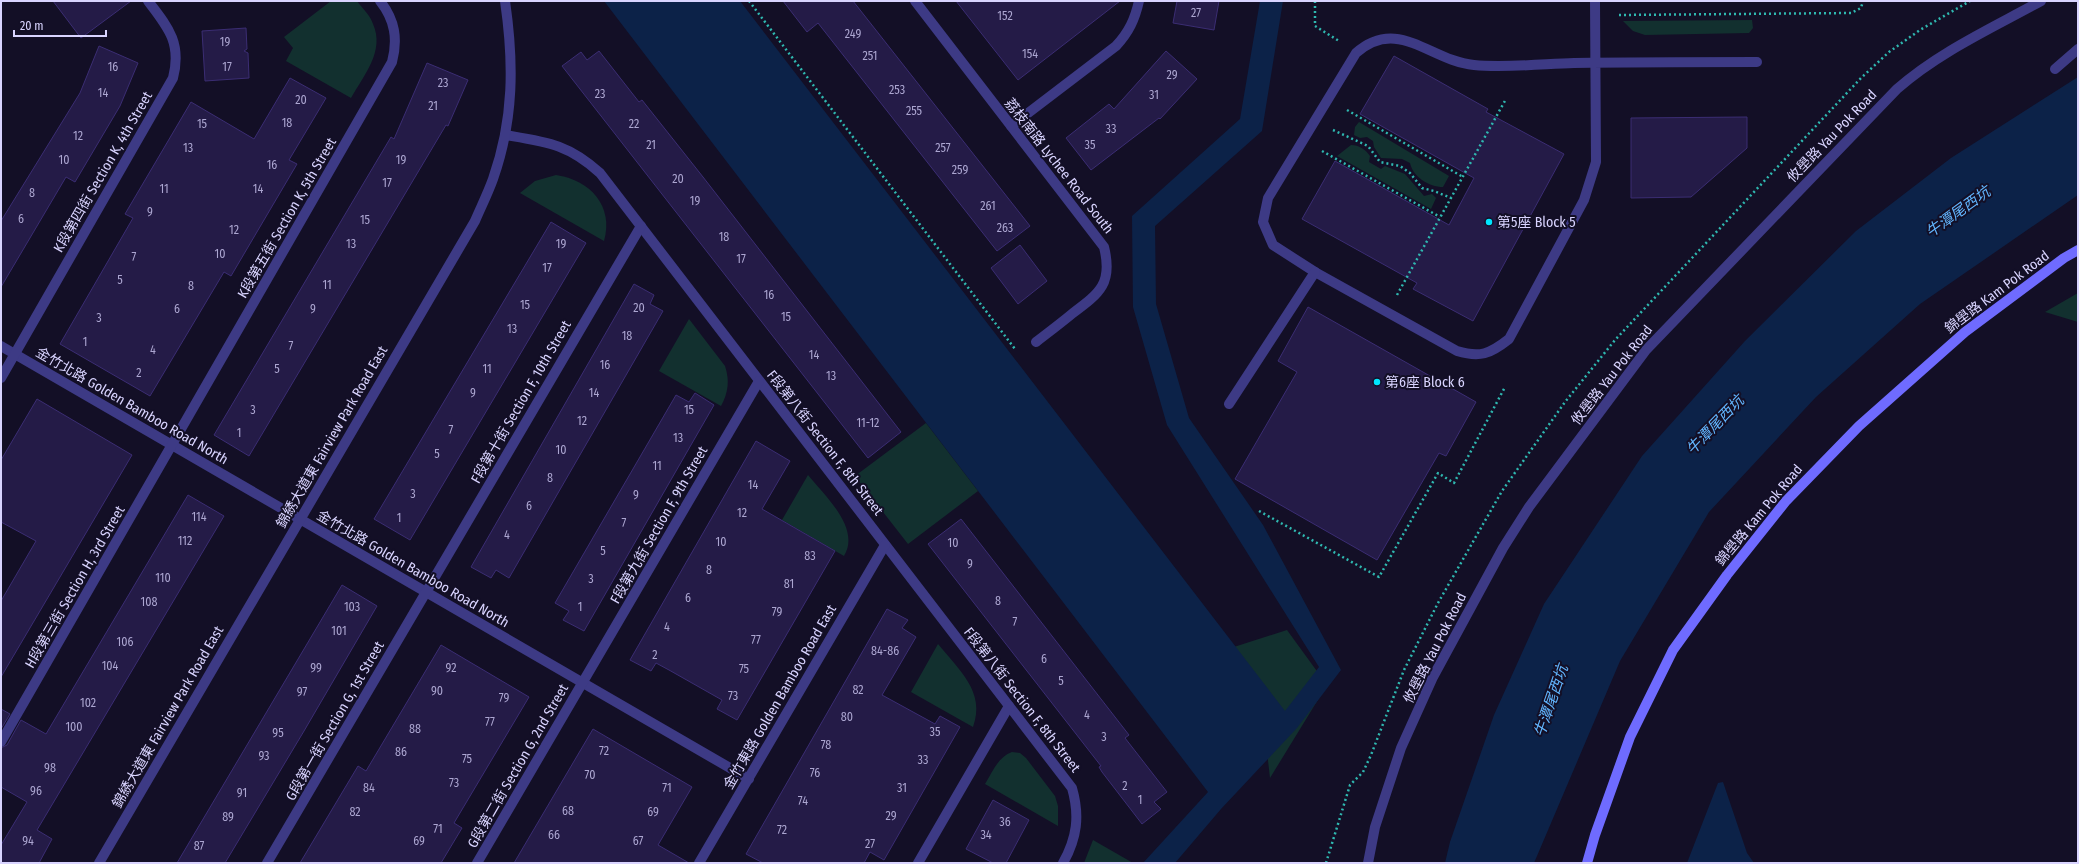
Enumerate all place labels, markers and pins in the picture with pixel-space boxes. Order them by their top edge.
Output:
place label: 第5座 Block 5 [1497,214,1576,231]
marker: 第5座 Block 5 [1484,217,1494,227]
place label: 第6座 Block 6 [1385,374,1465,391]
marker: 第6座 Block 6 [1372,377,1382,387]

